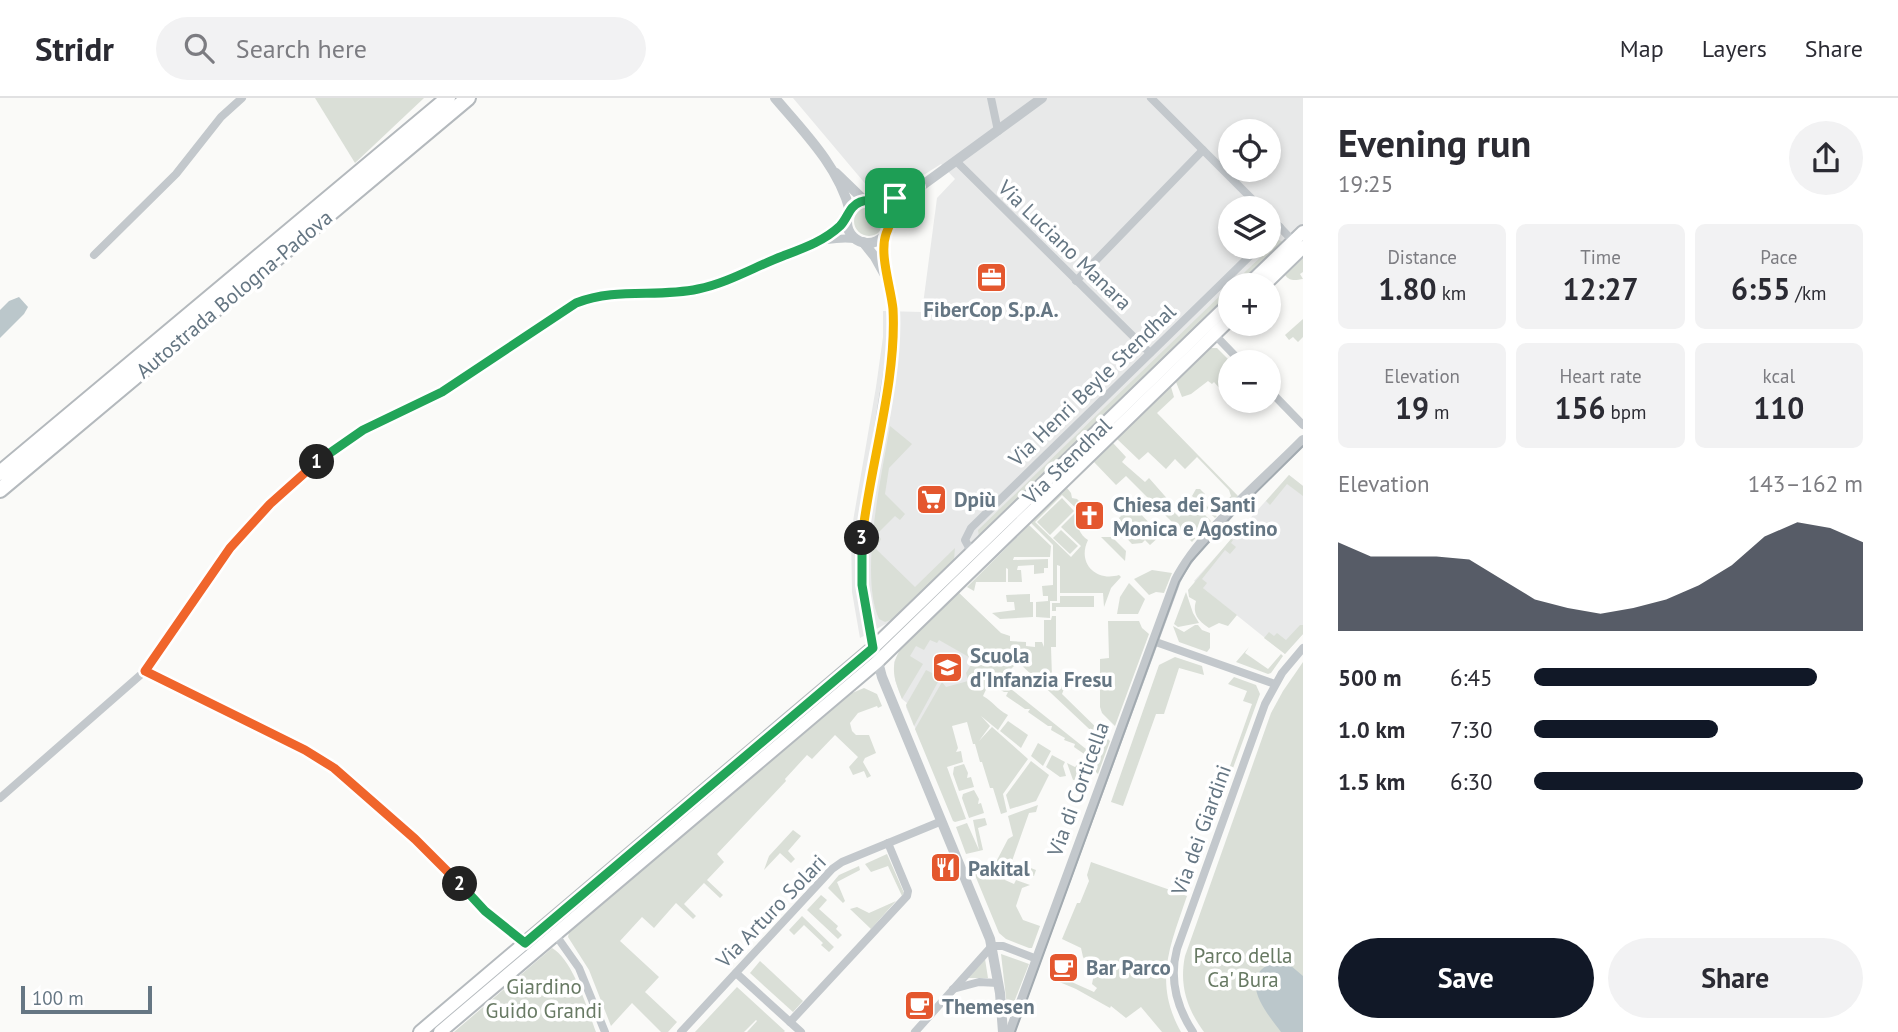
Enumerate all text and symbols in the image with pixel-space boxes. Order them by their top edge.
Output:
search box [156,17,646,80]
text: Stridr [35,27,114,70]
icon: search [180,29,218,67]
text: Search here [236,32,367,65]
text: Map [1620,33,1664,64]
text: Layers [1702,33,1767,64]
text: Share [1805,33,1863,64]
text: Evening run [1338,118,1531,167]
map controls [1218,119,1281,413]
button: locate [1218,119,1281,182]
button: share [1789,121,1863,195]
pin [865,168,925,228]
text: 19:25 [1338,169,1393,198]
street label: Via Luciano Manara [992,174,1138,316]
icon: arrive [876,179,914,217]
button: layers [1218,196,1281,259]
street label: Autostrada Bologna-Padova [130,204,338,384]
text: Distance [1387,245,1457,269]
text: Time [1580,245,1621,269]
text: Pace [1760,245,1797,269]
office icon: FiberCop S.p.A. [974,260,1008,294]
text: 1.80 [1378,269,1437,308]
text: 12:27 [1562,269,1639,308]
text: 6:55 [1731,269,1790,308]
button: + [1218,273,1281,336]
text: km [1437,281,1466,305]
text: /km [1790,281,1827,305]
place label: FiberCop S.p.A. [923,296,1059,323]
street label: Via Henri Beyle Stendhal [1002,298,1181,473]
button: − [1218,350,1281,413]
text: Elevation [1384,364,1460,388]
text: Heart rate [1559,364,1642,388]
text: kcal [1763,364,1795,388]
text: 19 [1395,388,1429,427]
text: 156 [1554,388,1605,427]
text: 110 [1753,388,1804,427]
text: m [1429,400,1449,424]
text: bpm [1605,400,1647,424]
street label: Via Stendhal [1016,412,1117,511]
pin: 1 [300,444,334,480]
text: 1 [311,449,322,473]
text: Elevation [1338,469,1430,498]
text: 143–162 m [1748,469,1863,498]
supermarket icon: Dpiù [914,482,948,516]
place label: Dpiù [954,486,996,513]
place label: Chiesa dei Santi Monica e Agostino [1113,491,1278,542]
church icon: Chiesa dei Santi Monica e Agostino [1073,499,1107,533]
pin: 3 [844,520,880,556]
text: 3 [856,525,867,549]
place label: Scuola d'Infanzia Fresu [970,642,1113,693]
school or university icon: Scuola d'Infanzia Fresu [930,650,964,684]
text: 500 m [1338,663,1401,692]
text: 6:45 [1450,663,1493,692]
text: 1.0 km [1338,715,1405,744]
text: 7:30 [1450,715,1493,744]
street label: Via di Corticella [1041,718,1115,861]
street label: Via dei Giardini [1165,761,1237,900]
text: 1.5 km [1338,767,1405,796]
text: 6:30 [1450,767,1493,796]
street label: Via Arturo Solari [709,849,832,974]
restaurant icon: Pakital [928,851,962,885]
place label: Pakital [968,855,1031,882]
pin: 2 [442,866,477,902]
text: 2 [454,871,465,895]
button: Save [1338,938,1594,1018]
button: Share [1608,938,1863,1018]
park label: Parco della Ca' Bura [1193,942,1293,993]
cafe icon: Bar Parco [1046,950,1080,984]
place label: Bar Parco [1086,954,1171,981]
park label: Giardino Guido Grandi [486,973,602,1024]
scale bar [21,983,152,1015]
text: 100 m [32,986,84,1010]
cafe icon: Themesen [902,989,936,1023]
place label: Themesen [942,993,1035,1020]

